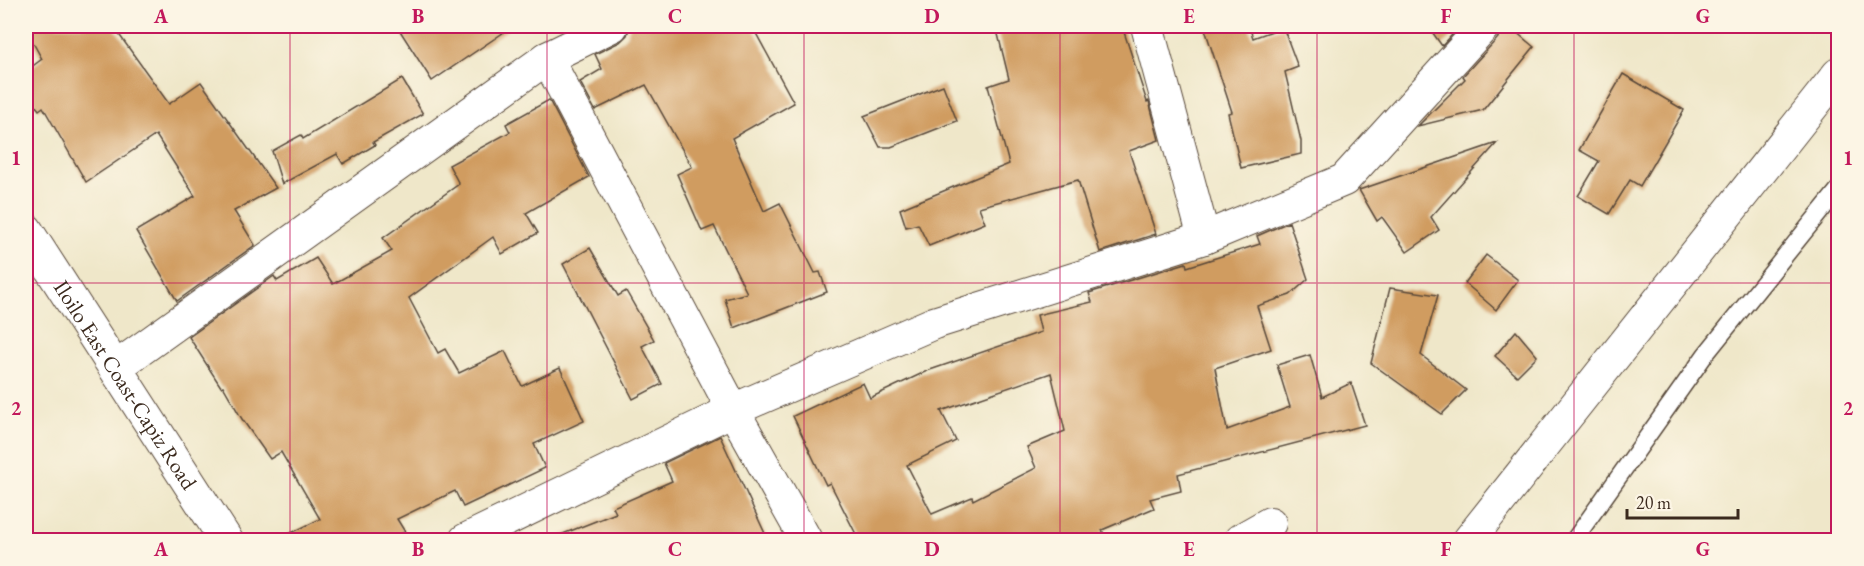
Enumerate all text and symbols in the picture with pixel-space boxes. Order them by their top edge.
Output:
text: A [153,3,169,29]
text: B [412,3,424,29]
text: C [668,3,682,29]
text: D [924,3,940,29]
text: E [1183,3,1195,29]
text: F [1441,3,1452,29]
text: G [1696,3,1710,29]
text: 1 [11,145,21,171]
text: 1 [1843,145,1853,171]
street label: Iloilo East Coast-Capiz Road [48,274,204,496]
text: 2 [11,395,22,421]
text: 2 [1843,395,1854,421]
scale bar [1627,482,1738,520]
text: 20 m [1636,491,1671,514]
text: A [153,536,169,562]
text: B [412,536,424,562]
text: C [668,536,682,562]
text: D [924,536,940,562]
text: E [1183,536,1195,562]
text: F [1441,536,1452,562]
text: G [1696,536,1710,562]

